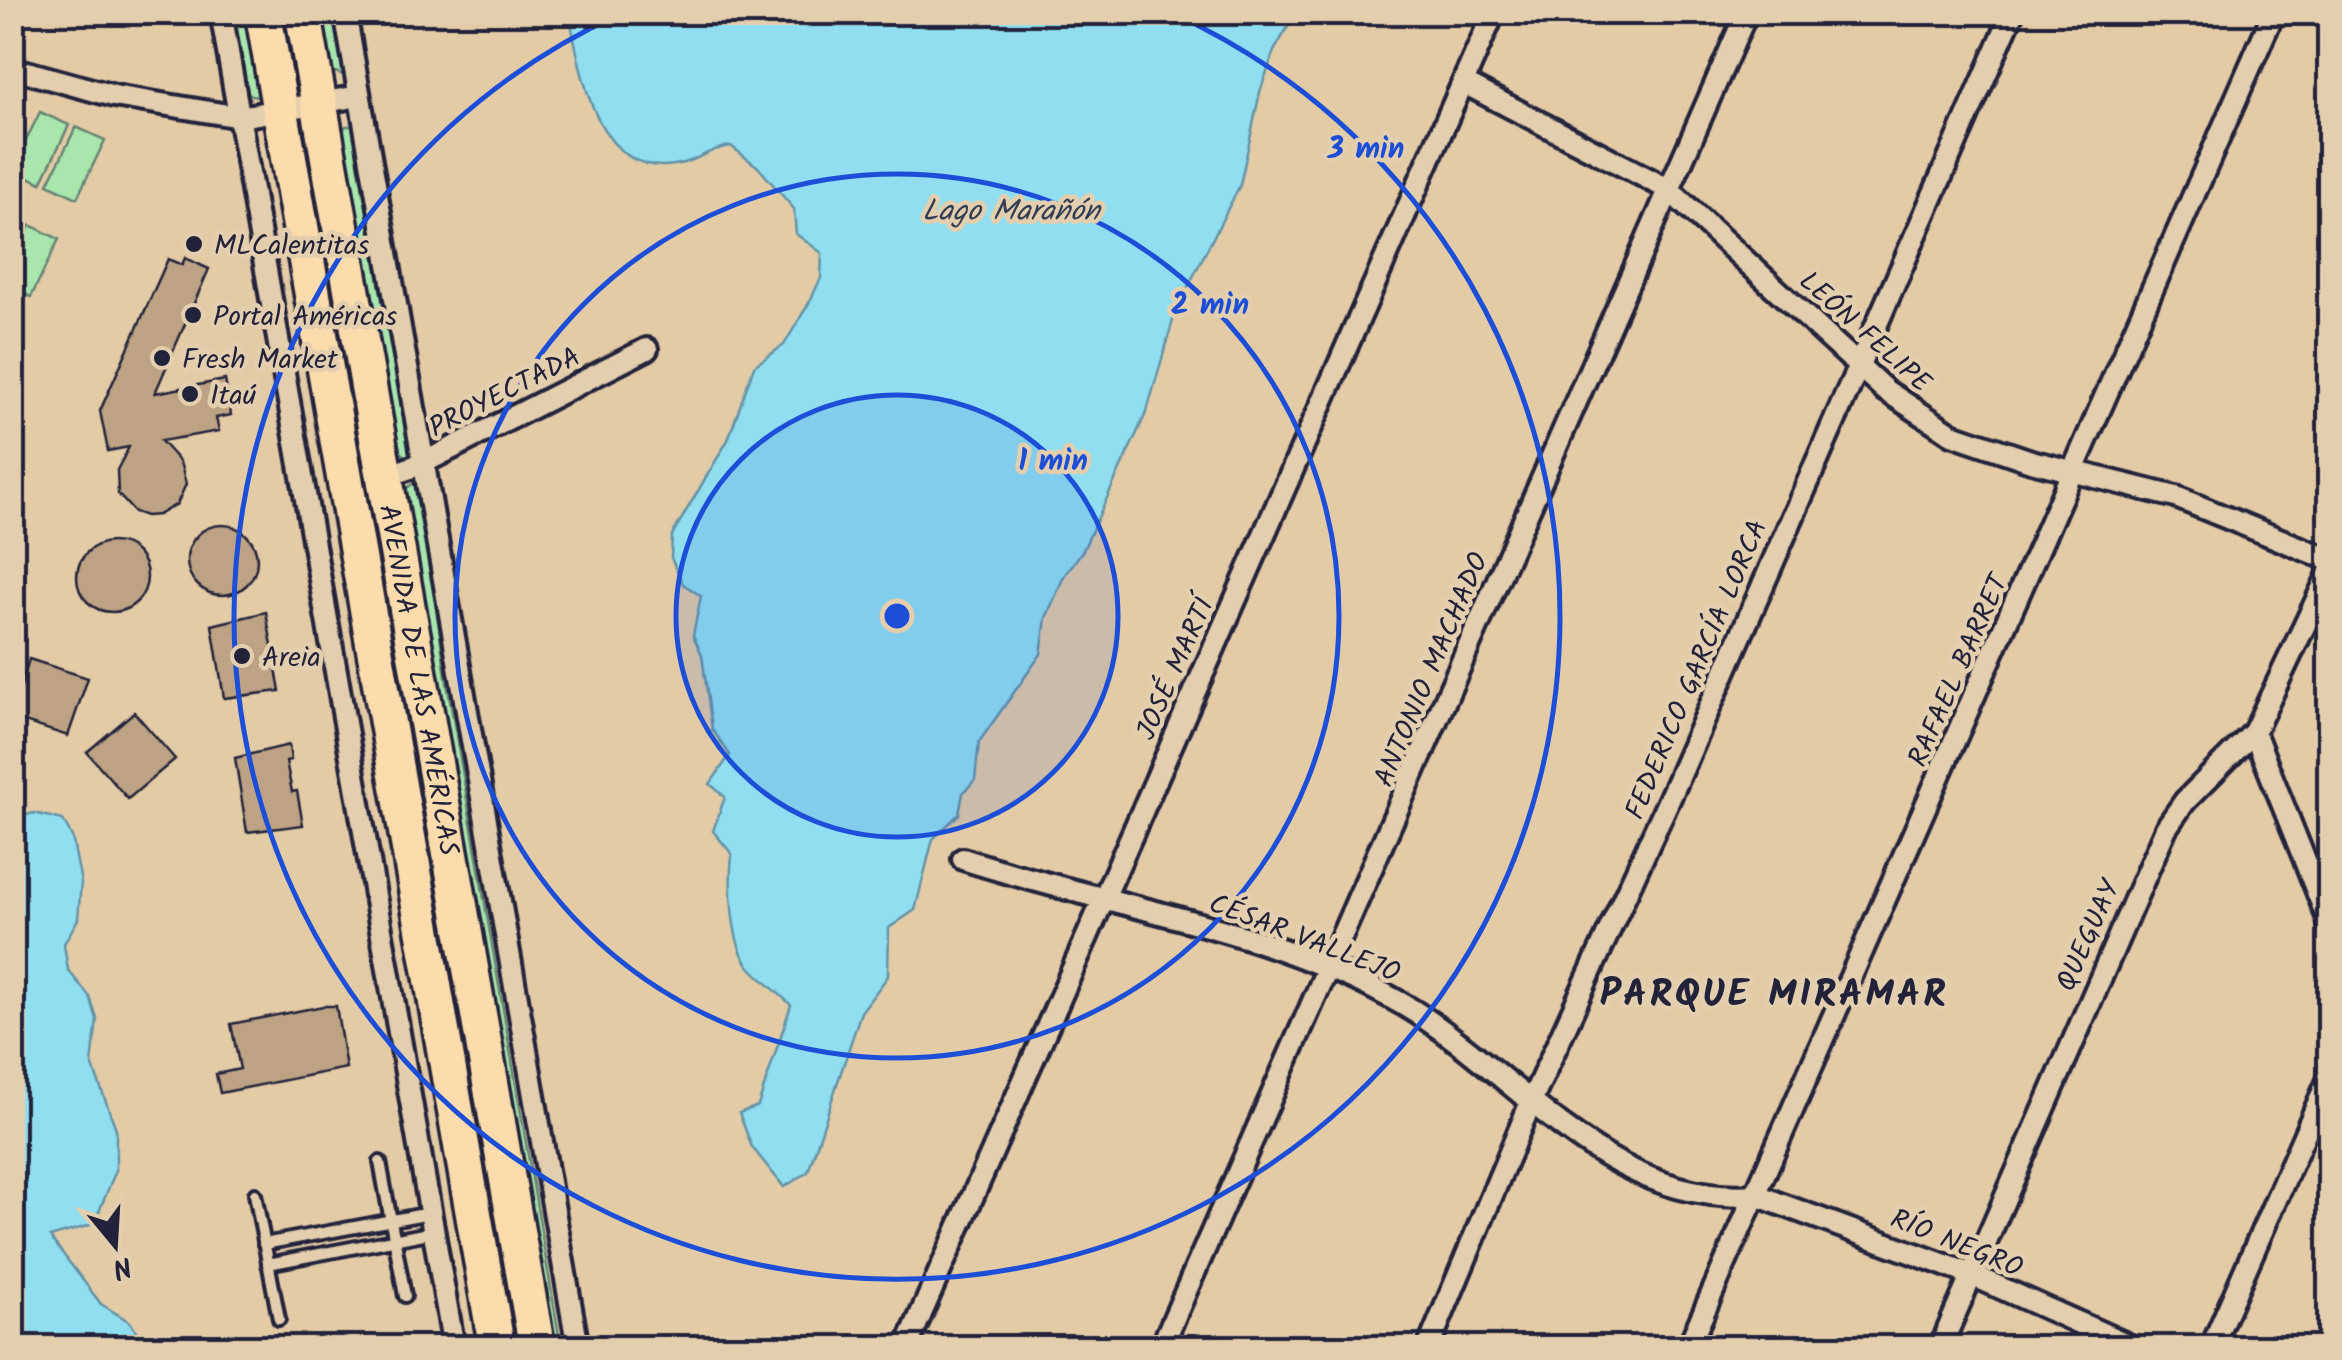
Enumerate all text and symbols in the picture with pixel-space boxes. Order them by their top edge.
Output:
text: 3 min [1327,126,1404,174]
water label: Lago Marañón [922,188,1102,236]
place label: MLCalentitas [214,224,369,269]
marker: MLCalentitas [183,233,205,255]
street label: LEÓN FELIPE [1788,261,1941,405]
text: 2 min [1171,282,1249,330]
place label: Portal Américas [213,295,397,340]
marker: Portal Américas [182,304,204,326]
street label: PROYECTADA [421,336,589,451]
place label: Fresh Market [182,338,339,383]
marker: Fresh Market [151,347,173,369]
place label: Itaú [210,374,257,419]
marker: Itaú [179,383,201,405]
text: 1 min [1018,438,1088,486]
street label: AVENIDA DE LAS AMÉRICAS [365,501,470,859]
street label: FEDERICO GARCÍA LORCA [1614,513,1781,827]
street label: ANTONIO MACHADO [1363,546,1502,794]
street label: RAFAEL BARRET [1897,566,2023,775]
street label: JOSÉ MARTÍ [1125,587,1229,748]
centre of rings [879,598,915,634]
place label: Areia [262,636,321,681]
marker: Areia [231,645,253,667]
street label: QUEGUAY [2045,872,2134,999]
street label: CÉSAR VALLEJO [1202,882,1406,996]
district label: PARQUE MIRAMAR [1600,966,1948,1026]
north arrow [65,1195,165,1295]
street label: RÍO NEGRO [1883,1197,2029,1291]
text: N [106,1242,137,1291]

